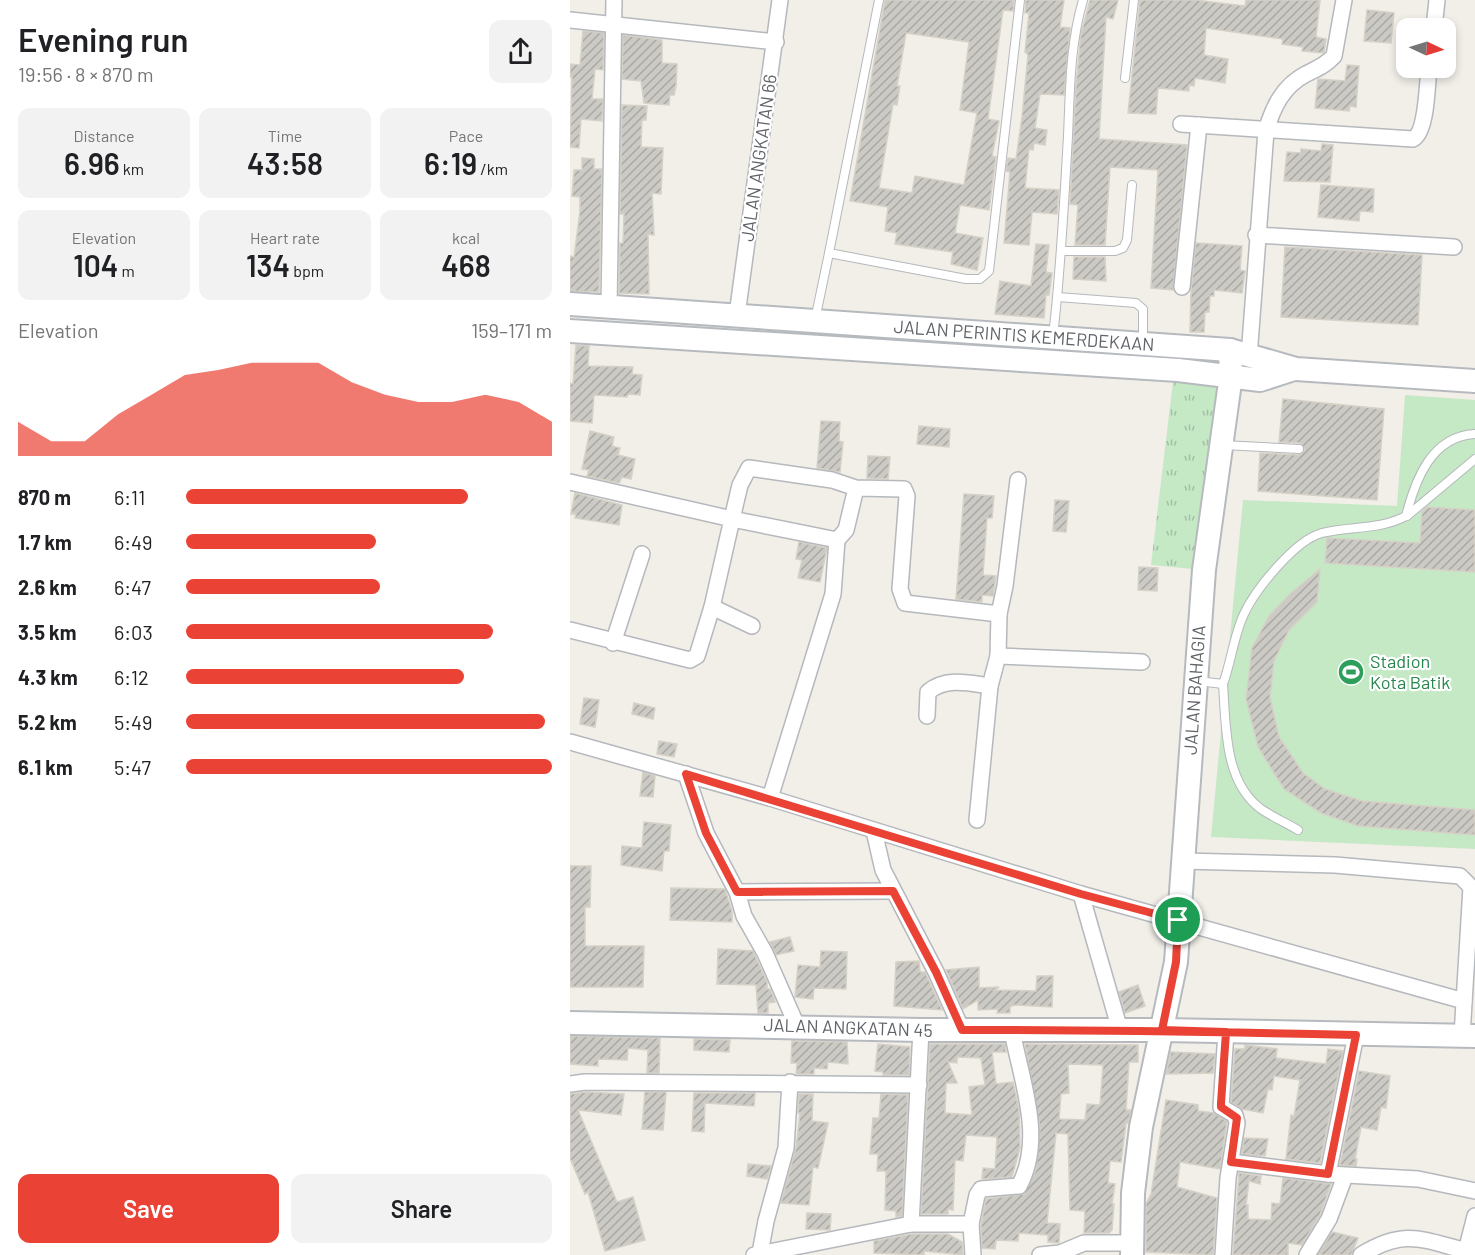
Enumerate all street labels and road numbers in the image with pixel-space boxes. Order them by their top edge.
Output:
street label: JALAN ANGKATAN 66 [735,73,781,243]
street label: JALAN PERINTIS KEMERDEKAAN [893,315,1155,355]
street label: JALAN BAHAGIA [1178,624,1210,755]
street label: JALAN ANGKATAN 45 [763,1013,933,1041]

